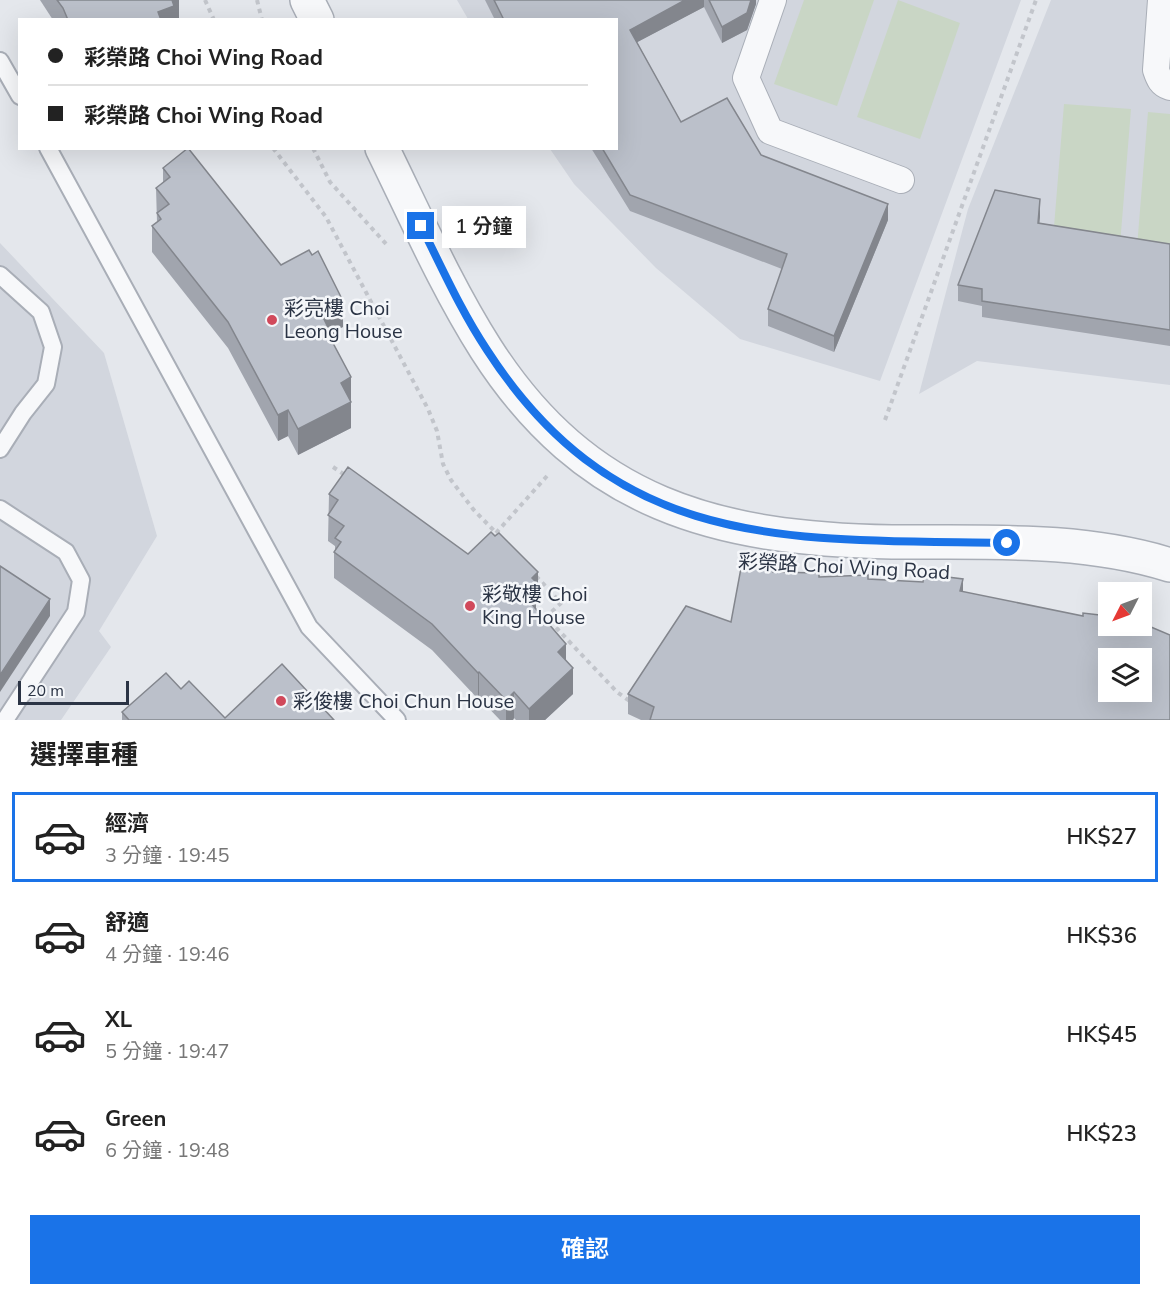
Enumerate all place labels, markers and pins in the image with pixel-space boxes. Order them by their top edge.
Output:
place label: 彩亮樓 Choi Leong House [284,295,403,345]
marker: 彩亮樓 Choi Leong House [265,313,279,327]
place label: 彩敬樓 Choi King House [482,581,588,631]
marker: 彩敬樓 Choi King House [463,599,477,613]
place label: 彩俊樓 Choi Chun House [293,688,514,715]
marker: 彩俊樓 Choi Chun House [274,694,288,708]

